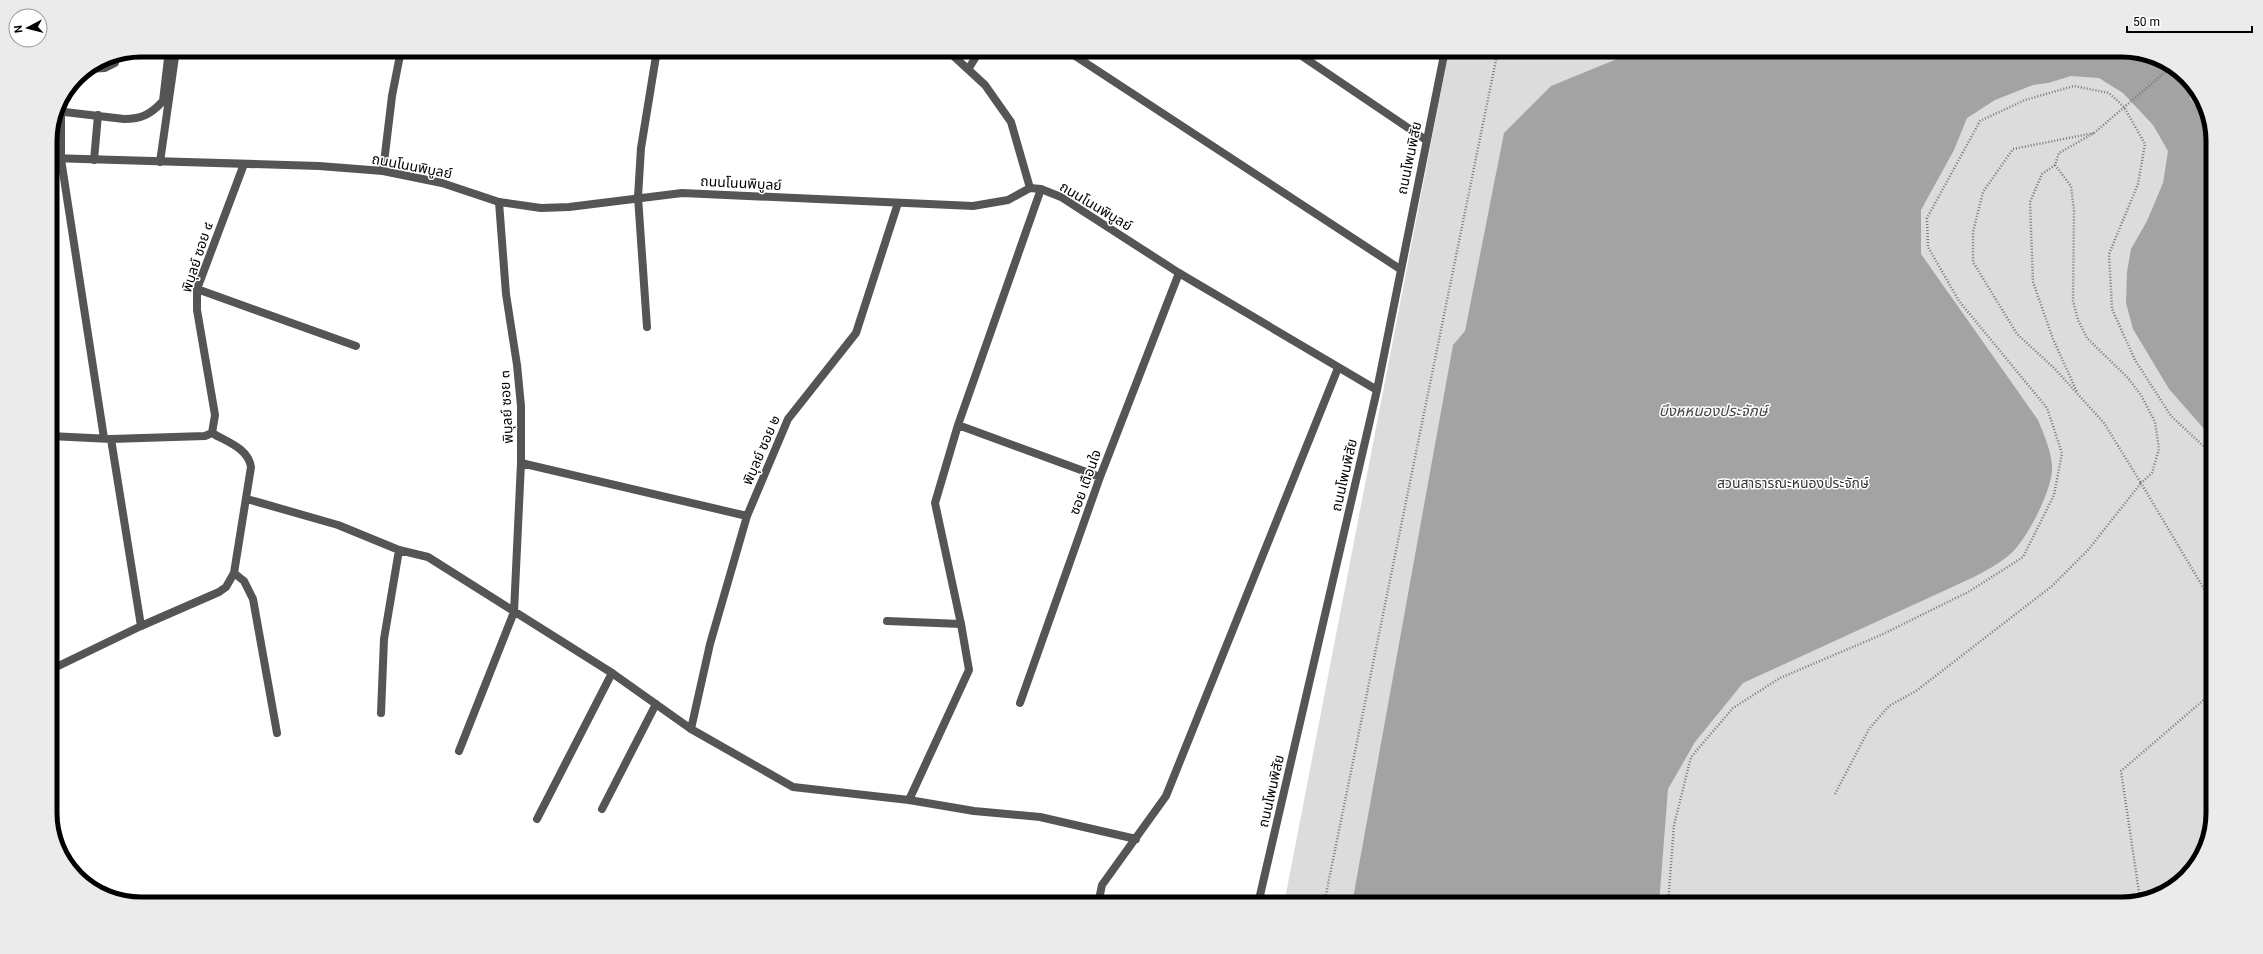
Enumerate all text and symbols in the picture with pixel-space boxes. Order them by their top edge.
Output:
north arrow [8,8,48,48]
scale bar [2127,8,2252,34]
text: 50 m [2133,15,2160,29]
text: N [12,24,25,34]
street label: ถนนโพนพิสัย [1393,120,1425,196]
street label: ถนนโนนพิบูลย์ [370,150,454,183]
street label: ถนนโนนพิบูลย์ [700,173,782,194]
street label: ถนนโนนพิบูลย์ [1056,178,1135,235]
street label: พิบุลย์ ซอย ๔ [178,220,217,295]
street label: พิบุลย์ ซอย ๓ [496,370,517,444]
water label: บึงหหนองประจักษ์ [1659,402,1770,420]
street label: พิบุลย์ ซอย ๒ [739,413,784,488]
street label: ถนนโพนพิสัย [1328,437,1360,513]
street label: ซอย เตือนใจ [1066,447,1104,517]
park label: สวนสาธารณะหนองประจักษ์ [1717,475,1869,491]
street label: ถนนโพนพิสัย [1255,753,1287,829]

